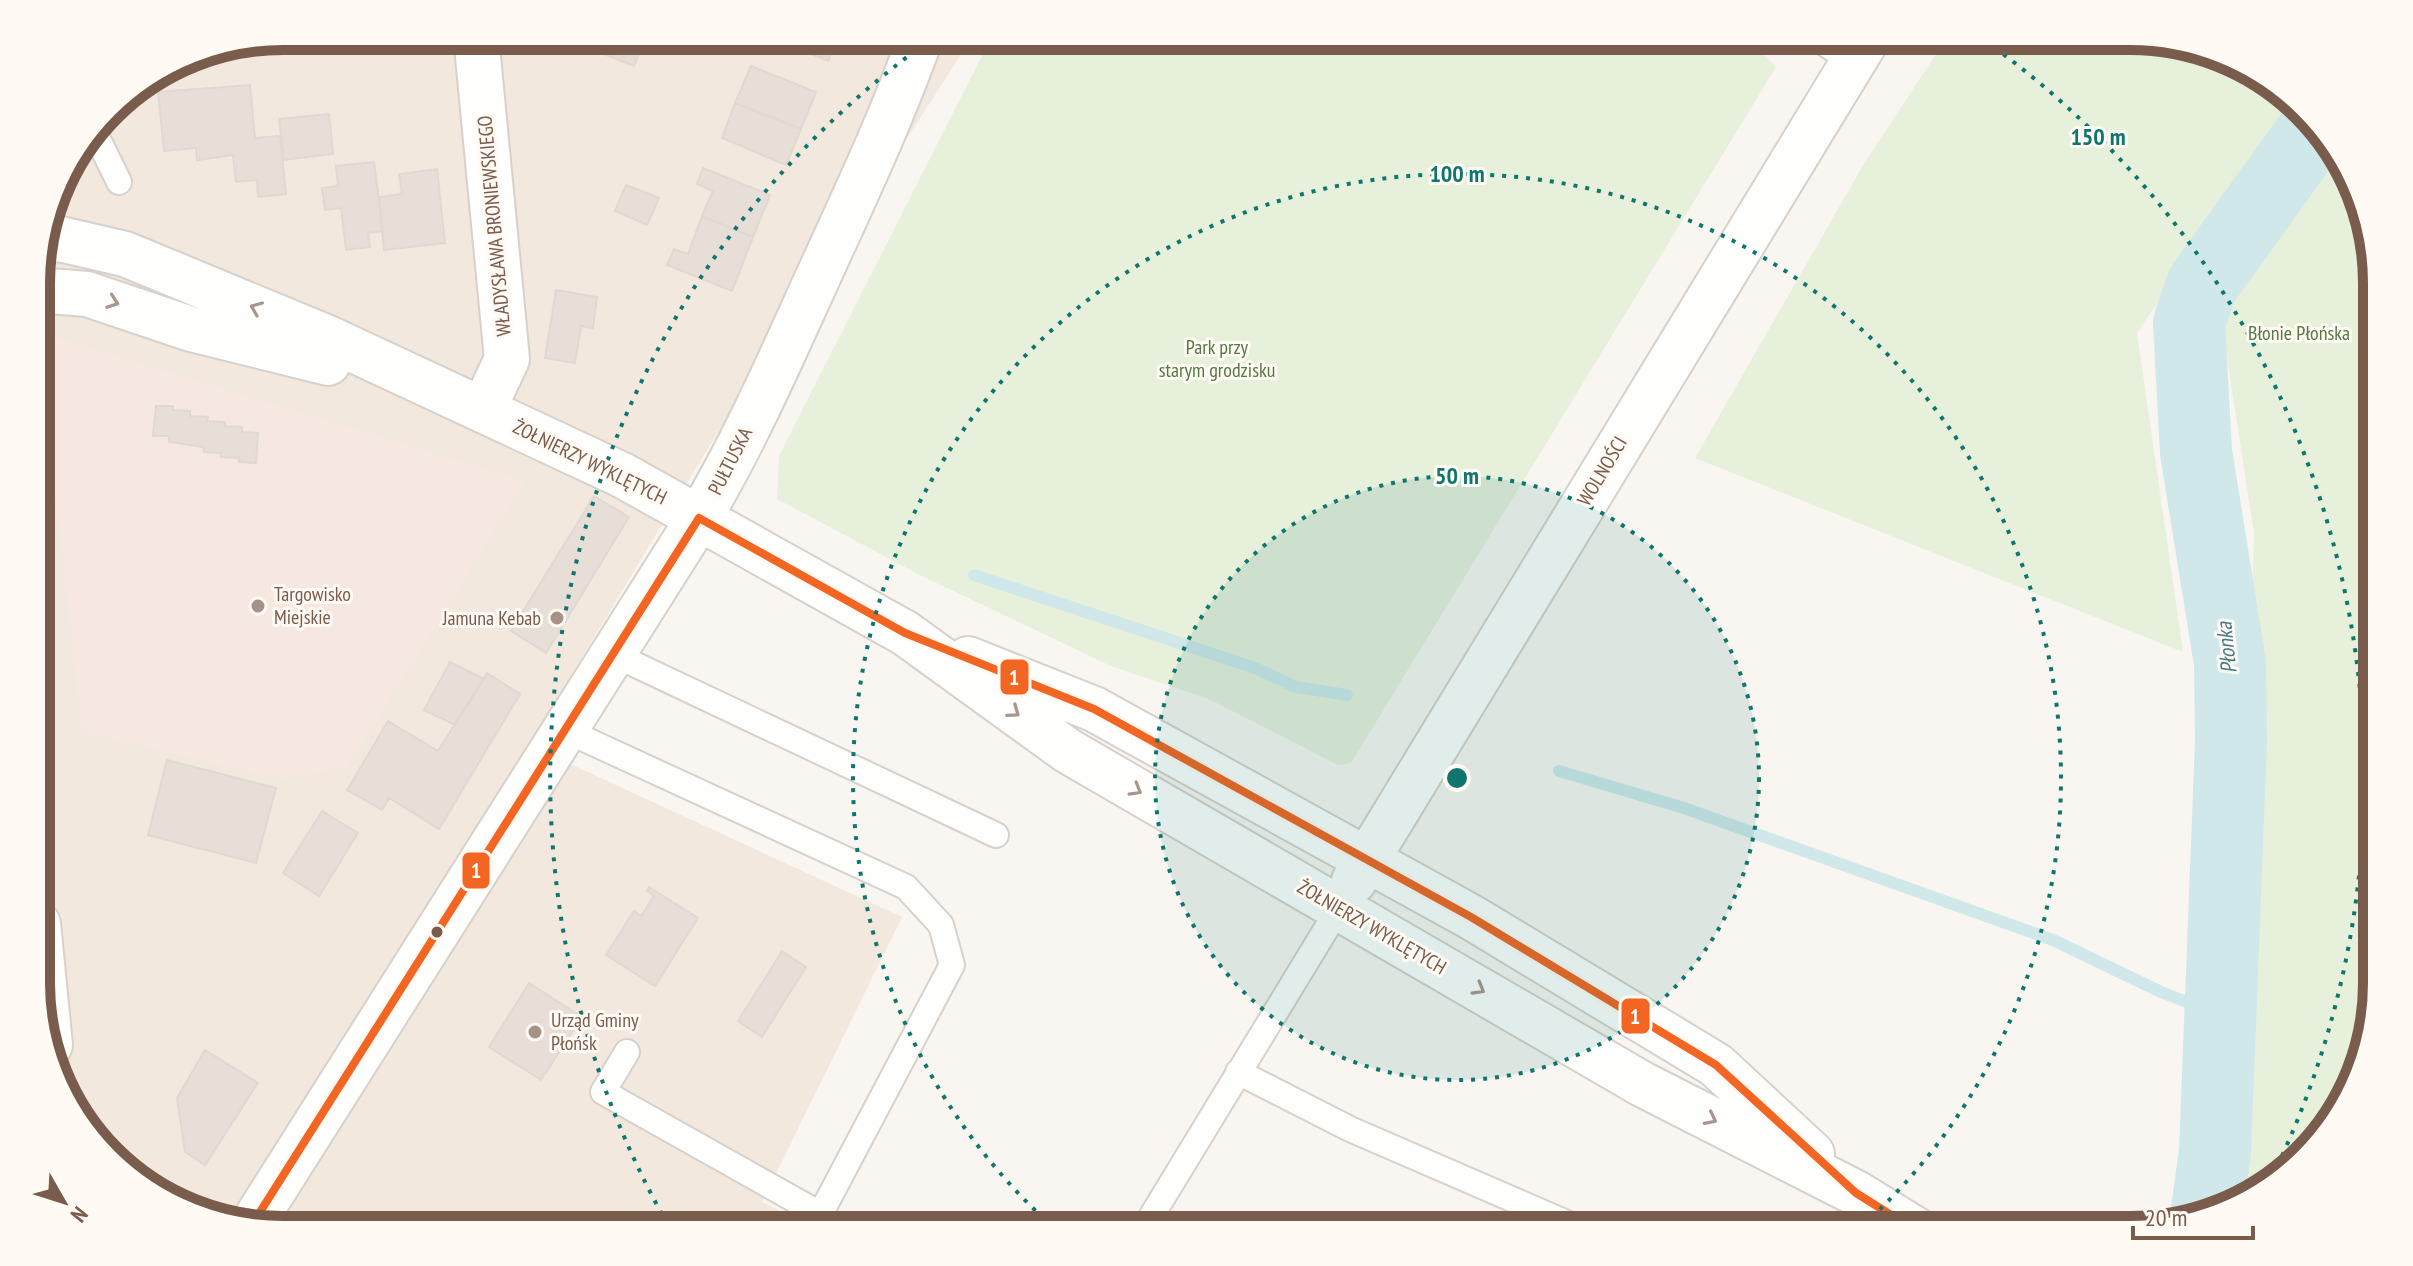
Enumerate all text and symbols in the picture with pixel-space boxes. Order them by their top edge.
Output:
street label: WŁADYSŁAWA BRONIEWSKIEGO [471,114,517,338]
text: 150 m [2070,121,2126,152]
text: 100 m [1429,158,1485,189]
one-way arrow [105,293,119,309]
one-way arrow [250,301,264,318]
park label: Błonie Płońska [2248,320,2350,346]
park label: Park przy starym grodzisku [1159,334,1275,383]
street label: ŻOŁNIERZY WYKLĘTYCH [509,414,671,510]
street label: PUŁTUSKA [702,422,758,499]
street label: WOLNOŚCI [1571,432,1633,510]
text: 50 m [1435,460,1479,491]
place label: Targowisko Miejskie [274,581,351,630]
marker: Targowisko Miejskie [249,597,267,615]
place label: Jamuna Kebab [442,605,541,631]
marker: Jamuna Kebab [548,609,566,627]
water label: Płonka [2209,620,2243,675]
line badge: 1 [999,658,1030,696]
text: 1 [1009,663,1019,691]
one-way arrow [1005,702,1019,716]
centre of rings [1443,764,1471,792]
one-way arrow [1127,780,1142,796]
line badge: 1 [461,851,491,890]
text: 1 [471,856,481,884]
street label: ŻOŁNIERZY WYKLĘTYCH [1293,874,1451,980]
unlabelled marker [429,924,445,940]
one-way arrow [1470,979,1485,995]
line badge: 1 [1620,997,1651,1035]
text: 1 [1630,1002,1640,1030]
place label: Urząd Gminy Płońsk [551,1007,639,1056]
marker: Urząd Gminy Płońsk [526,1023,544,1041]
one-way arrow [1703,1110,1718,1125]
north arrow [24,1162,104,1242]
scale bar [2133,1190,2253,1240]
text: N [65,1201,94,1228]
text: 20 m [2145,1202,2187,1233]

